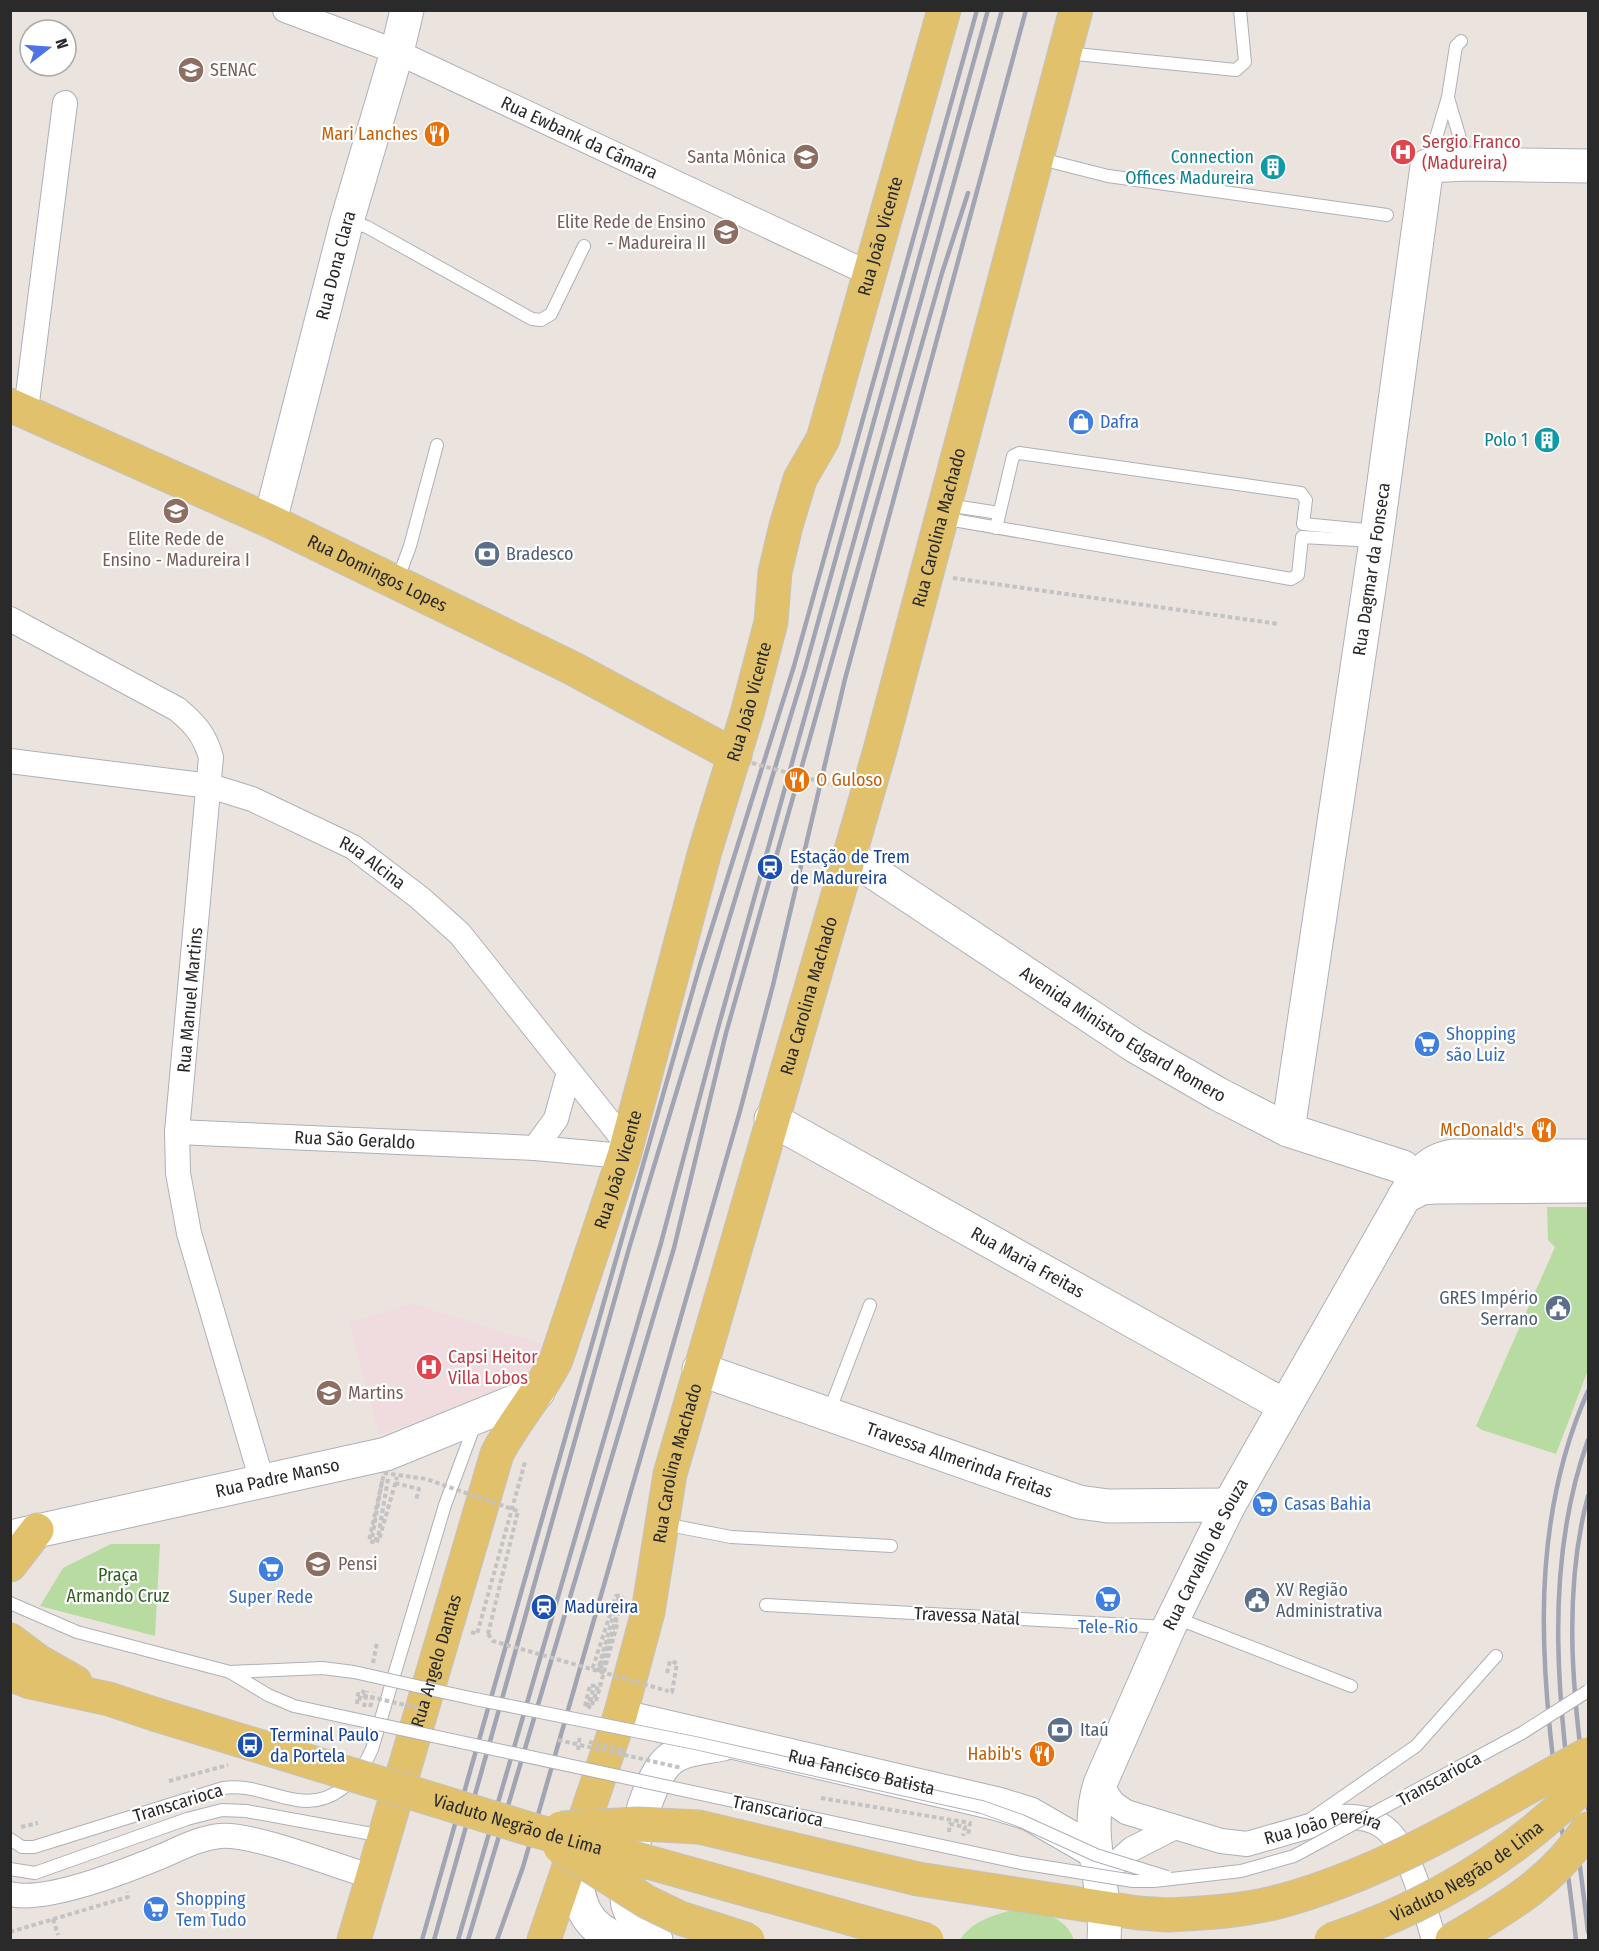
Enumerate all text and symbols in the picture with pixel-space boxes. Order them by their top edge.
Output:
north arrow [18,18,78,78]
text: N [51,36,72,51]
school or university icon: SENAC [176,55,206,85]
place label: SENAC [210,59,257,81]
street label: Rua Ewbank da Câmara [497,91,661,184]
restaurant icon: Mari Lanches [422,119,452,149]
place label: Mari Lanches [321,123,418,145]
place label: Sergio Franco (Madureira) [1422,131,1521,174]
hospital icon: Sergio Franco (Madureira) [1388,137,1418,167]
school or university icon: Santa Mônica [791,142,821,172]
place label: Santa Mônica [687,146,786,168]
place label: Connection Offices Madureira [1125,146,1254,189]
building icon: Connection Offices Madureira [1258,152,1288,182]
street label: Rua João Vicente [853,174,908,298]
street label: Rua Dona Clara [311,208,360,322]
place label: Elite Rede de Ensino - Madureira II [557,211,706,254]
school or university icon: Elite Rede de Ensino - Madureira II [711,217,741,247]
shop icon: Dafra [1066,407,1096,437]
place label: Dafra [1100,411,1139,433]
building icon: Polo 1 [1532,425,1562,455]
place label: Polo 1 [1484,429,1528,451]
street label: Rua Carolina Machado [907,445,971,610]
street label: Rua Dagmar da Fonseca [1348,481,1395,657]
school or university icon: Elite Rede de Ensino - Madureira I [161,496,191,526]
place label: Elite Rede de Ensino - Madureira I [102,528,250,571]
street label: Rua Domingos Lopes [304,530,451,617]
bank icon: Bradesco [472,539,502,569]
place label: Bradesco [506,543,573,565]
street label: Rua João Vicente [722,640,776,764]
restaurant icon: O Guloso [782,765,812,795]
place label: O Guloso [816,769,883,791]
street label: Rua Alcina [336,831,410,894]
place label: Estação de Trem de Madureira [790,846,910,889]
station icon: Estação de Trem de Madureira [755,852,785,882]
street label: Rua Carolina Machado [775,914,842,1078]
street label: Rua Manuel Martins [173,926,207,1074]
street label: Avenida Ministro Edgard Romero [1016,962,1229,1107]
place label: Shopping são Luiz [1446,1023,1516,1066]
supermarket icon: Shopping são Luiz [1412,1029,1442,1059]
street label: Rua João Vicente [589,1108,647,1232]
restaurant icon: McDonald's [1529,1115,1559,1145]
place label: McDonald's [1440,1119,1524,1141]
street label: Rua São Geraldo [294,1126,416,1154]
street label: Rua Maria Freitas [967,1222,1089,1303]
place label: GRES Império Serrano [1439,1287,1538,1330]
public building icon: GRES Império Serrano [1543,1293,1573,1323]
place label: Capsi Heitor Villa Lobos [448,1346,538,1389]
hospital icon: Capsi Heitor Villa Lobos [414,1352,444,1382]
school or university icon: Martins [314,1378,344,1408]
street label: Rua Carolina Machado [648,1381,707,1545]
place label: Martins [348,1382,404,1404]
street label: Travessa Almerinda Freitas [863,1417,1056,1503]
street label: Rua Padre Manso [213,1454,342,1502]
street label: Rua Carvalho de Souza [1158,1474,1253,1634]
supermarket icon: Casas Bahia [1250,1489,1280,1519]
place label: Casas Bahia [1284,1493,1372,1515]
school or university icon: Pensi [303,1549,333,1579]
place label: Pensi [338,1553,377,1575]
supermarket icon: Super Rede [256,1554,286,1584]
park label: Praça Armando Cruz [67,1564,169,1607]
place label: XV Região Administrativa [1276,1579,1383,1622]
supermarket icon: Tele-Rio [1093,1584,1123,1614]
public building icon: XV Região Administrativa [1242,1585,1272,1615]
place label: Super Rede [229,1586,313,1608]
street label: Rua Angelo Dantas [406,1591,466,1730]
station icon: Madureira [529,1592,559,1622]
place label: Madureira [564,1596,639,1618]
street label: Travessa Natal [914,1602,1021,1630]
place label: Tele-Rio [1078,1616,1138,1638]
bank icon: Itaú [1045,1715,1075,1745]
place label: Itaú [1080,1719,1109,1741]
place label: Terminal Paulo da Portela [270,1724,379,1767]
bus stop icon: Terminal Paulo da Portela [235,1730,265,1760]
restaurant icon: Habib's [1027,1739,1057,1769]
place label: Habib's [968,1743,1022,1765]
street label: Rua Fancisco Batista [786,1745,937,1800]
street label: Transcarioca [1393,1747,1485,1811]
street label: Transcarioca [131,1779,226,1827]
street label: Viaduto Negrão de Lima [430,1789,605,1860]
street label: Transcarioca [730,1791,826,1831]
street label: Rua João Pereira [1262,1806,1386,1850]
street label: Viaduto Negrão de Lima [1387,1816,1548,1926]
place label: Shopping Tem Tudo [176,1888,246,1931]
supermarket icon: Shopping Tem Tudo [141,1894,171,1924]

